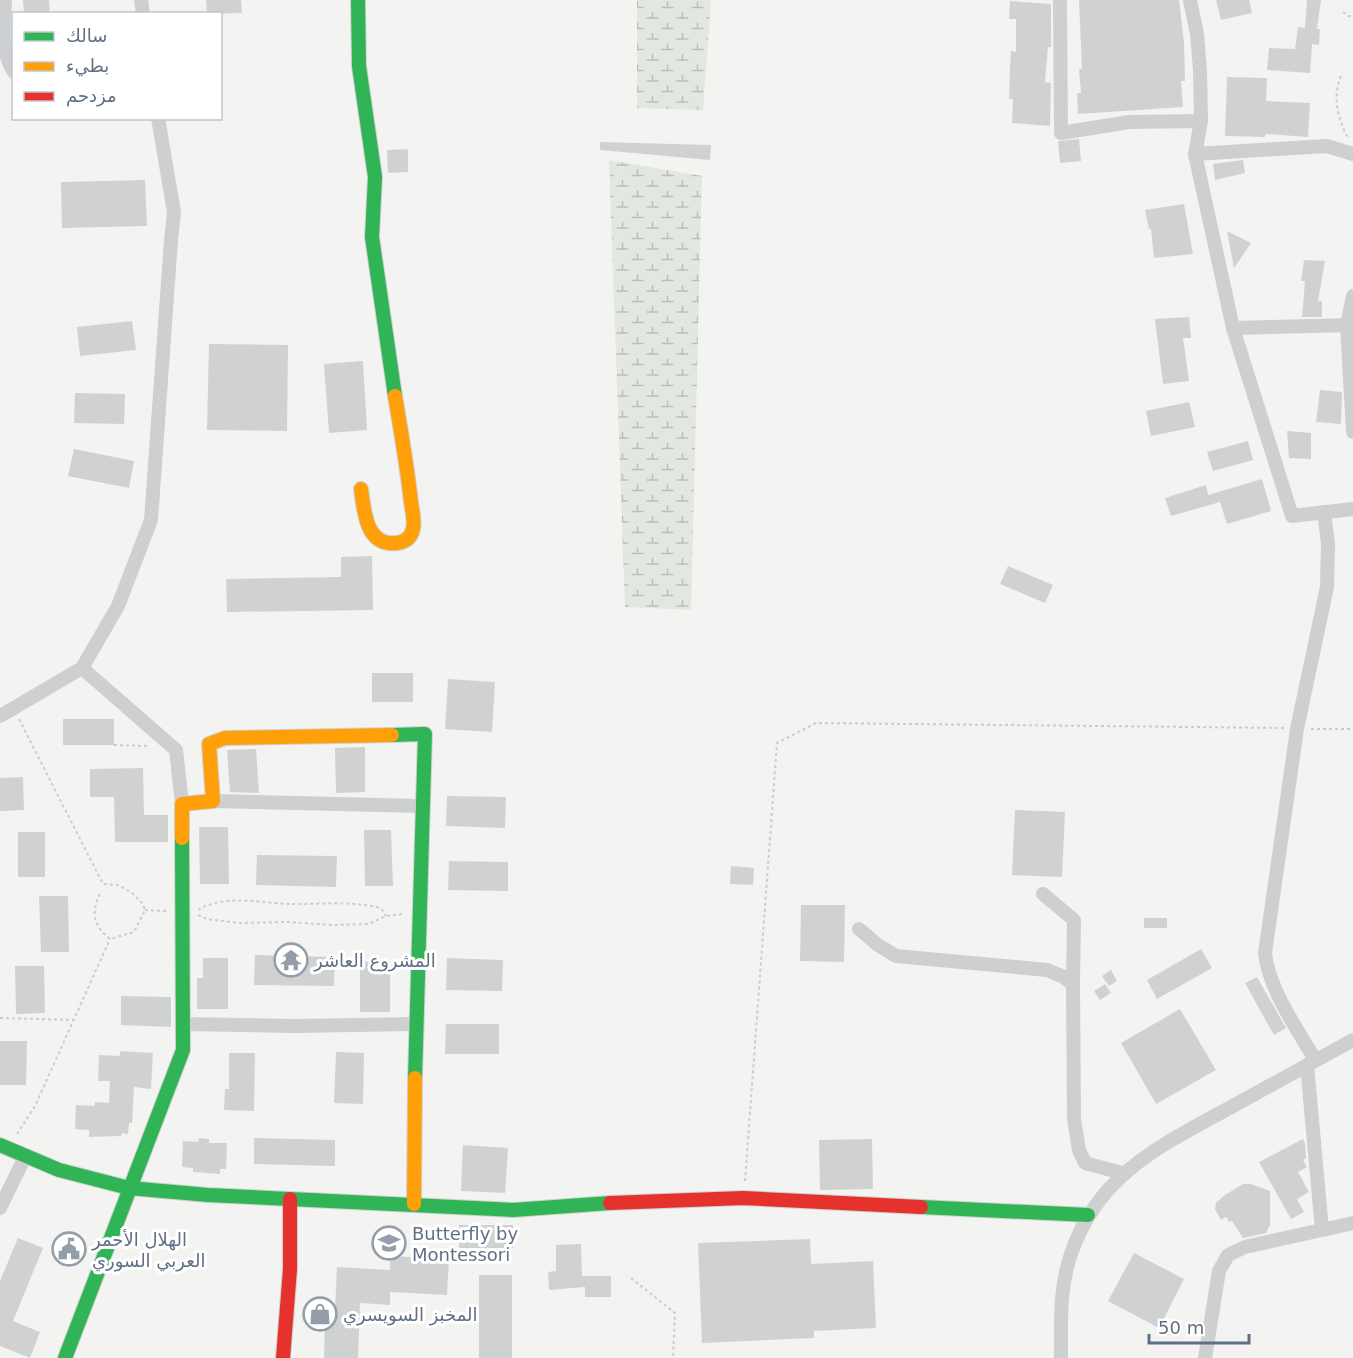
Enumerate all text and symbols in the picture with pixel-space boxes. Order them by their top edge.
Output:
legend [12,12,222,120]
text: سالك [66,25,107,46]
text: بطيء [66,55,109,77]
text: مزدحم [66,85,117,107]
temple icon: المشروع العاشر [273,942,309,978]
place label: المشروع العاشر [313,950,436,972]
place label: Butterfly by Montessori [412,1223,518,1265]
school or university icon: Butterfly by Montessori [371,1225,407,1261]
place label: الهلال الأحمر العربي السوري [91,1229,205,1272]
public building icon: الهلال الأحمر العربي السوري [51,1231,87,1267]
shop icon: المخبز السويسري [302,1296,338,1332]
place label: المخبز السويسري [343,1304,478,1326]
scale bar [1149,1307,1250,1345]
text: 50 m [1158,1317,1204,1338]

